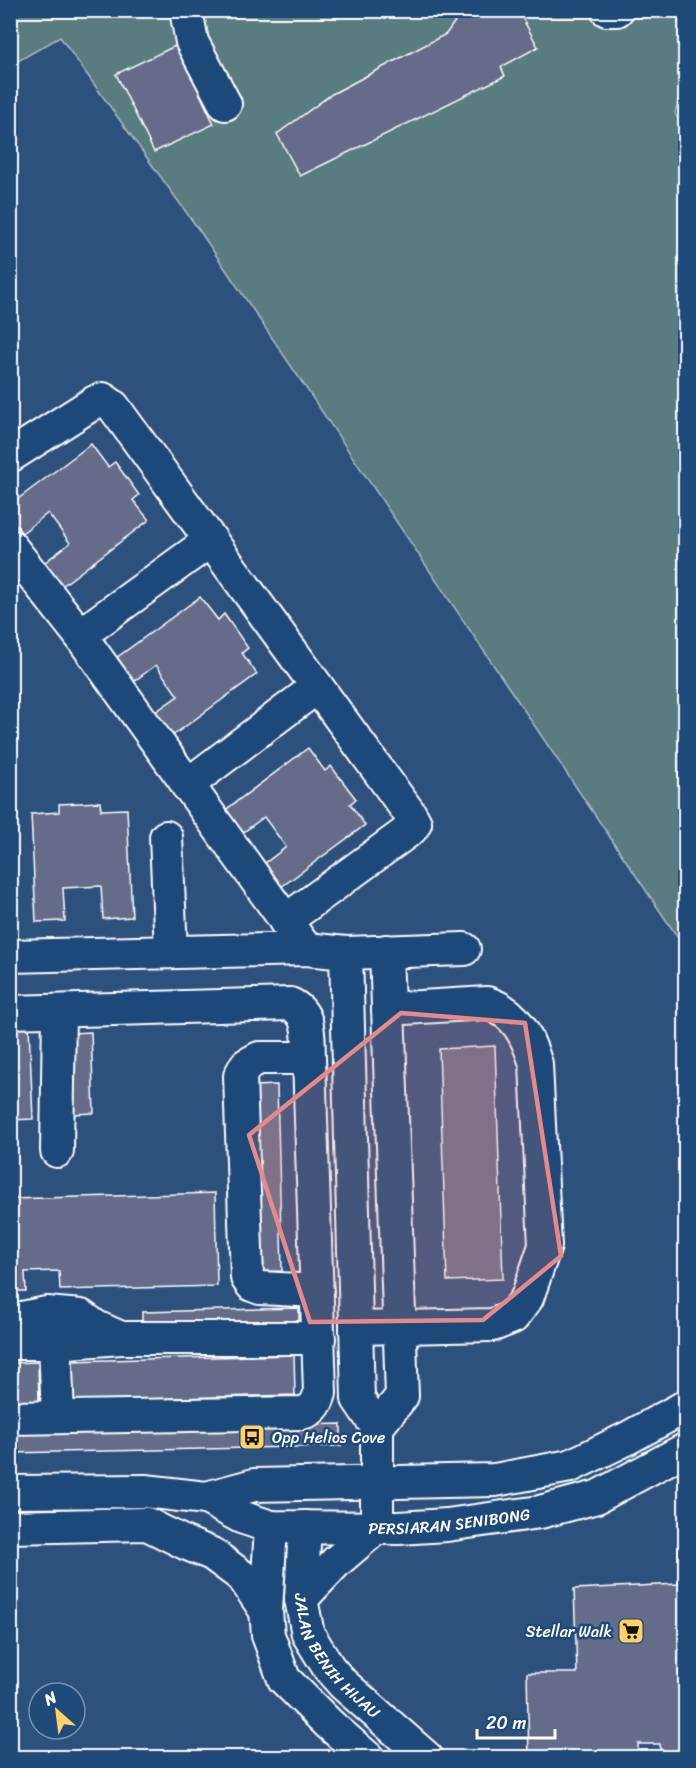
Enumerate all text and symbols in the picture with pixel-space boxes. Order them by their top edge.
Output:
bus stop icon: Opp Helios Cove [237,1422,267,1452]
place label: Opp Helios Cove [272,1423,385,1452]
street label: PERSIARAN SENIBONG [368,1500,532,1543]
street label: JALAN BENIH HIJAU [286,1592,387,1726]
supermarket icon: Stellar Walk [616,1616,646,1646]
place label: Stellar Walk [525,1617,612,1646]
north arrow [27,1681,87,1741]
text: N [38,1682,63,1714]
scale bar [477,1702,555,1740]
text: 20 m [486,1707,526,1739]

